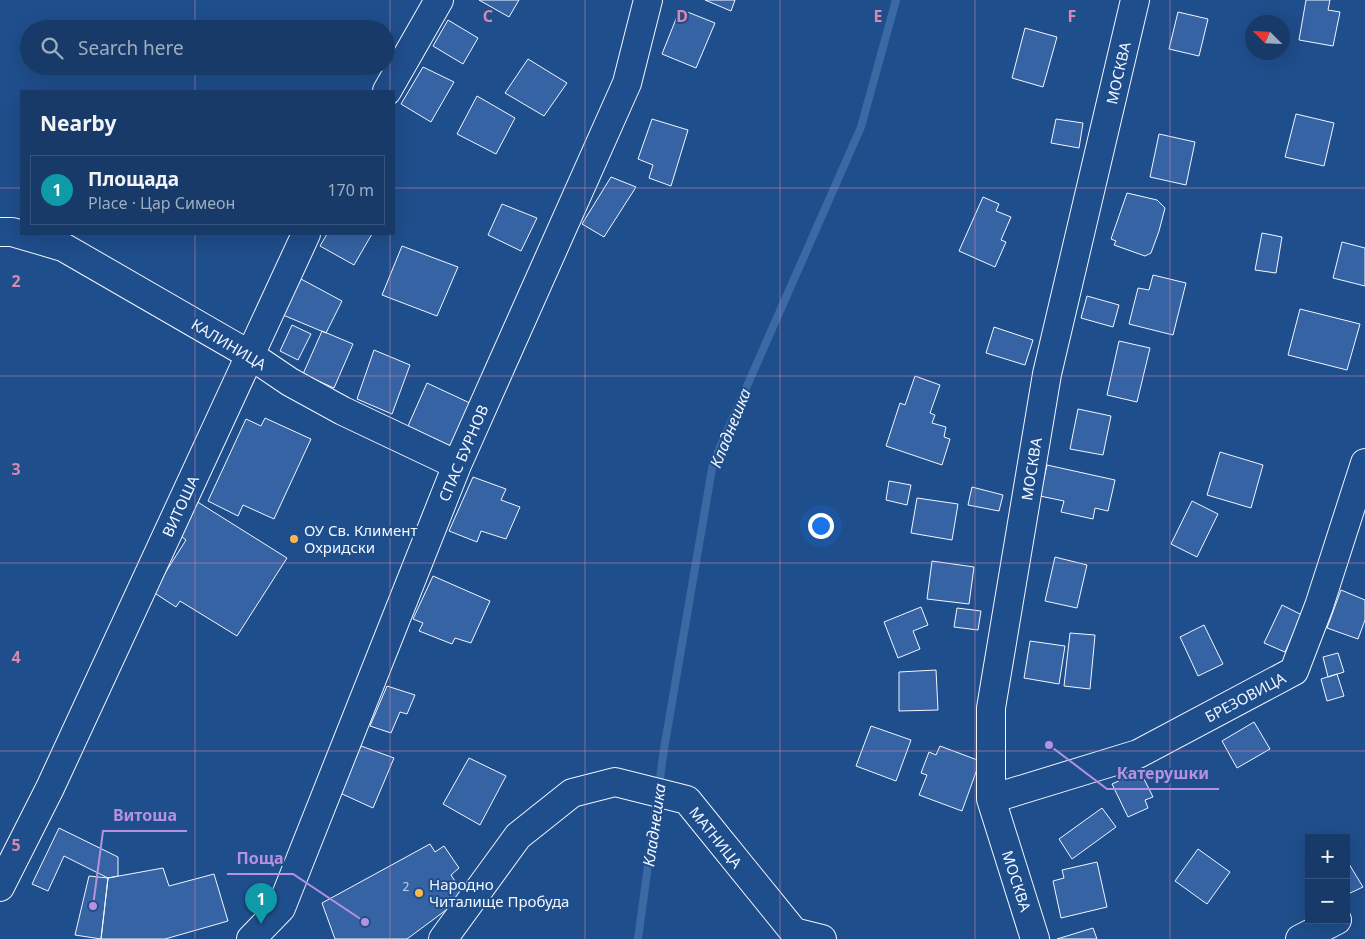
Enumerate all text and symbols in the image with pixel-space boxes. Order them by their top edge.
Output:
text: C [483,5,493,27]
text: D [676,5,688,27]
text: E [874,5,883,27]
text: F [1068,5,1076,27]
north arrow [1245,15,1290,60]
search box [20,20,395,75]
icon: search [38,34,66,62]
text: Search here [78,35,184,61]
street label: МОСКВА [1101,39,1135,106]
text: Nearby [40,109,116,137]
text: Площада [88,166,179,192]
text: 1 [52,179,62,201]
text: 170 m [327,179,374,201]
text: Place · Цар Симеон [88,192,235,214]
text: 2 [11,270,21,292]
street label: КАЛИНИЦА [188,314,270,374]
water label: Кладнешка [704,385,756,471]
street label: СПАС БУРНОВ [434,402,492,504]
street label: МОСКВА [1016,436,1046,502]
text: 3 [11,458,21,480]
street label: ВИТОША [157,472,203,540]
your location [808,513,834,539]
place label: ОУ Св. Климент Охридски [304,520,417,557]
marker: ОУ Св. Климент Охридски [288,533,300,545]
text: 4 [11,646,21,668]
street label: БРЕЗОВИЦА [1201,667,1289,727]
callout: Катерушки [1107,758,1219,789]
text: Катерушки [1117,762,1209,784]
water label: Кладнешка [637,782,671,868]
callout: Витоша [103,800,187,831]
street label: МАТНИЦА [685,802,747,872]
text: Витоша [113,804,177,826]
text: 5 [11,834,21,856]
map controls [1305,834,1350,924]
button: + [1305,834,1350,879]
callout: Поща [227,843,293,874]
text: Поща [237,847,283,869]
street label: МОСКВА [998,848,1036,915]
place label: Народно Читалище Пробуда [429,874,569,911]
house number: 2 [403,878,410,895]
button: − [1305,879,1350,924]
pin: 1 [245,883,277,924]
marker: Народно Читалище Пробуда [413,887,425,899]

